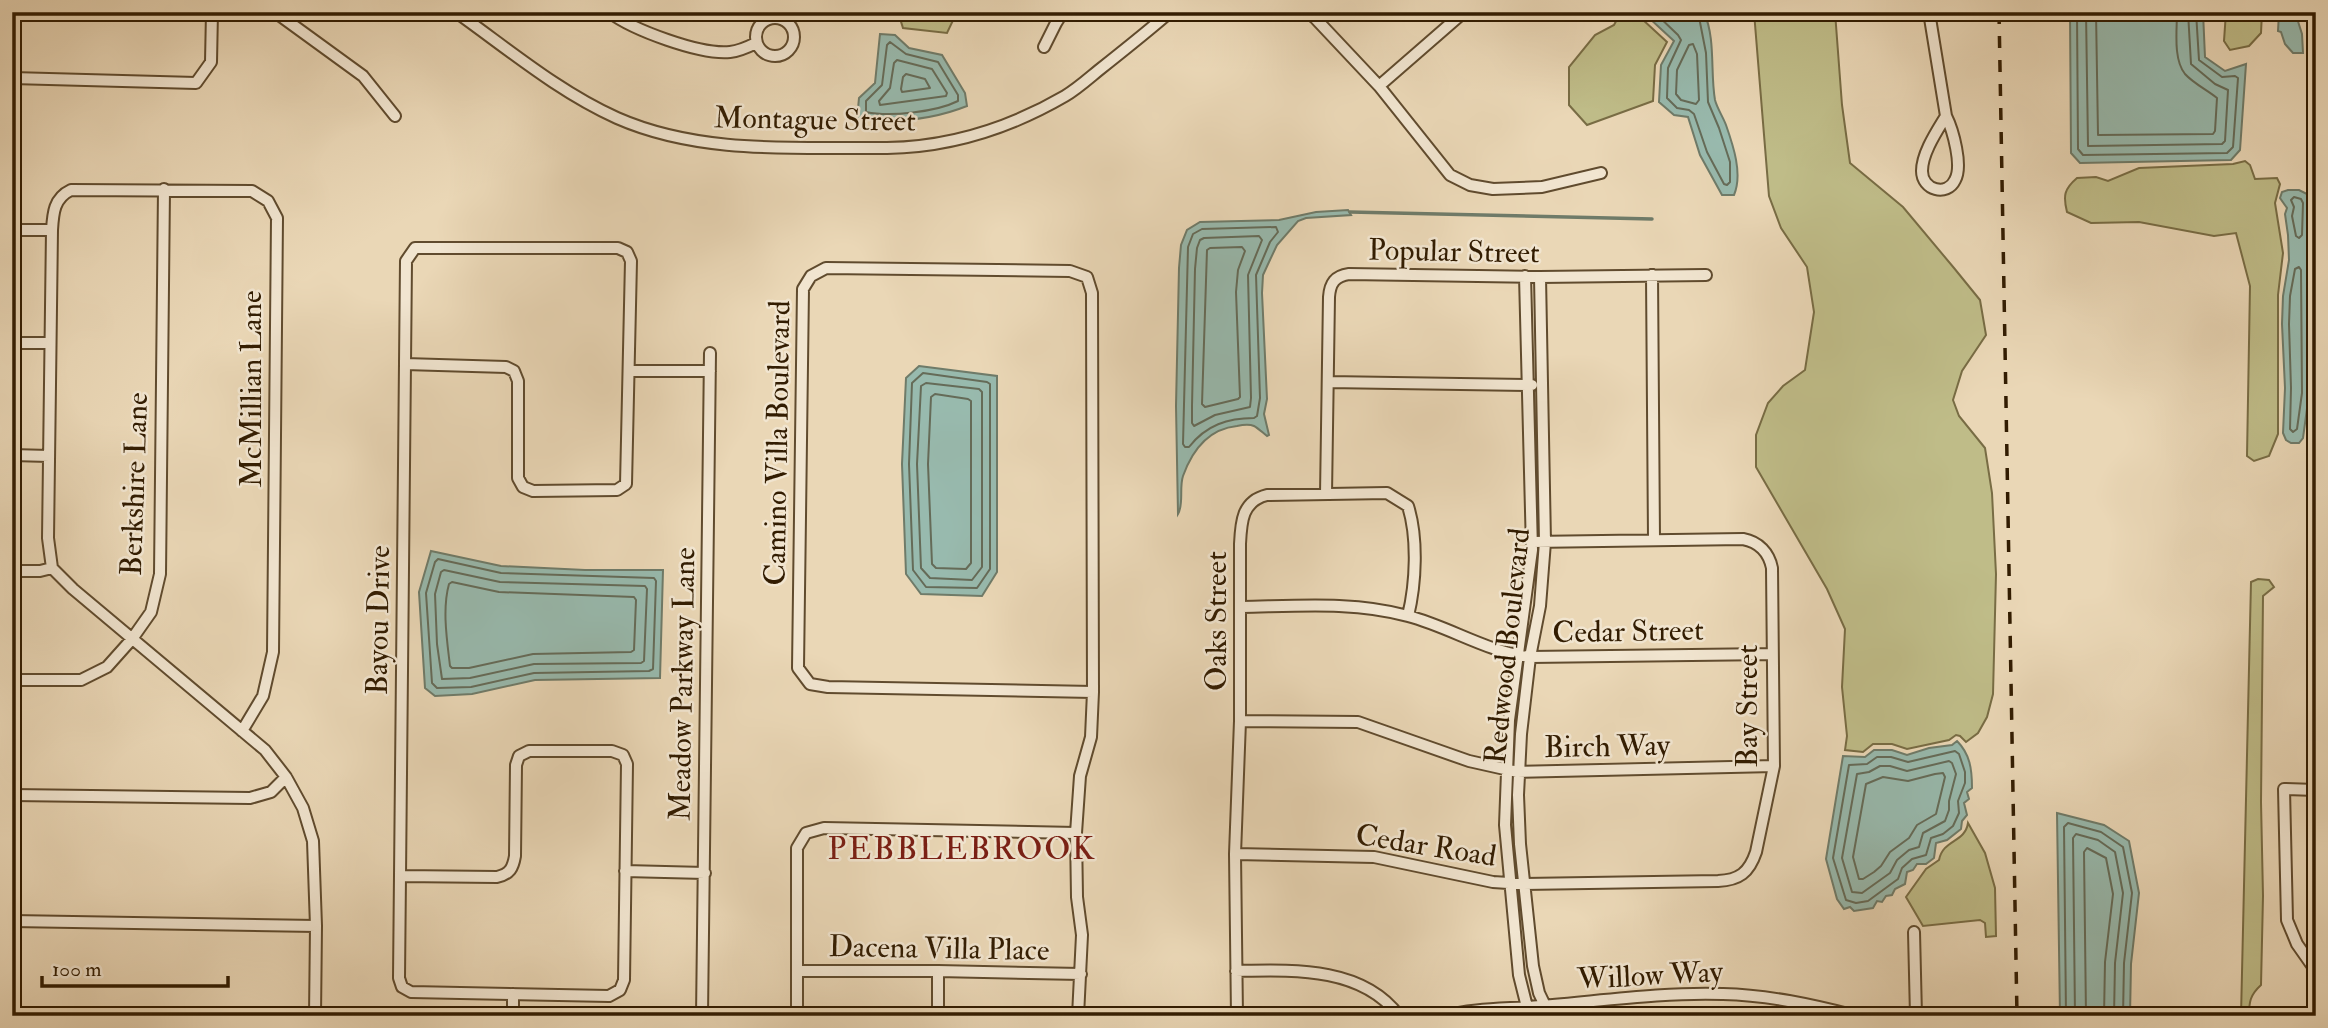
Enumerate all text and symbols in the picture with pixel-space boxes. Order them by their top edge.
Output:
street label: Montague Street [714,99,917,140]
street label: Popular Street [1368,232,1540,271]
street label: McMillian Lane [233,290,270,488]
street label: Camino Villa Boulevard [757,300,798,586]
street label: Berkshire Lane [113,392,156,576]
street label: Redwood Boulevard [1477,526,1538,766]
street label: Bayou Drive [359,545,398,695]
street label: Meadow Parkway Lane [662,547,703,821]
street label: Oaks Street [1198,551,1235,691]
street label: Cedar Street [1552,612,1704,651]
street label: Bay Street [1729,644,1766,768]
street label: Birch Way [1544,727,1671,766]
street label: Cedar Road [1353,816,1499,875]
district label: PEBBLEBROOK [828,829,1096,869]
street label: Dacena Villa Place [828,928,1050,969]
scale bar [42,944,228,988]
street label: Willow Way [1575,953,1725,998]
text: 100 m [52,956,102,983]

